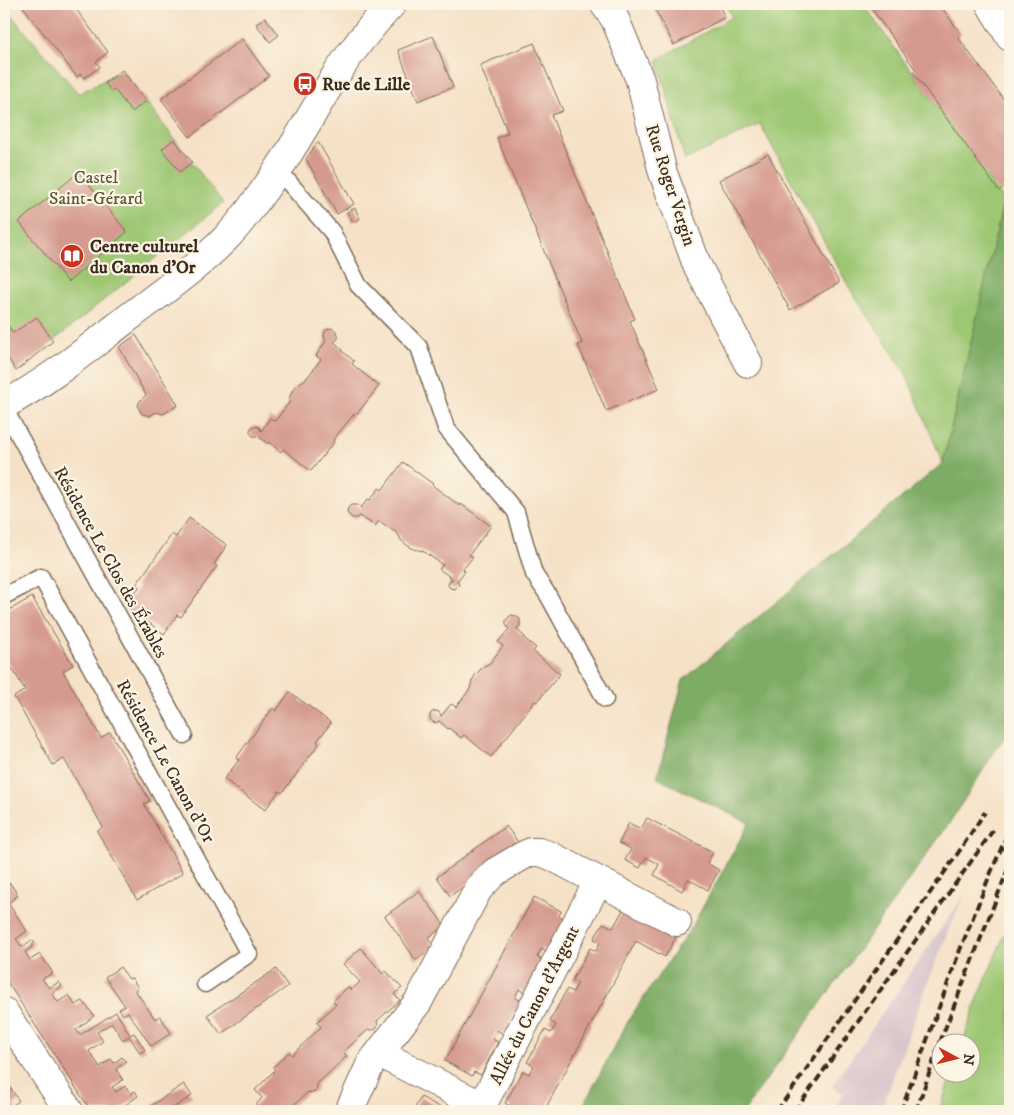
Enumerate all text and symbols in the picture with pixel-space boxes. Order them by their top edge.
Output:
bus stop icon: Rue de Lille [292,71,318,97]
place label: Rue de Lille [322,74,411,96]
street label: Rue Roger Vergin [640,122,700,250]
park label: Castel Saint-Gérard [49,167,143,210]
place label: Centre culturel du Canon d'Or [90,236,199,279]
library icon: Centre culturel du Canon d'Or [59,243,85,269]
street label: Résidence Le Clos des Érables [48,463,172,662]
street label: Résidence Le Canon d'Or [111,676,219,847]
street label: Allée du Canon d'Argent [485,922,585,1089]
north arrow [932,1032,982,1082]
text: N [958,1053,978,1067]

